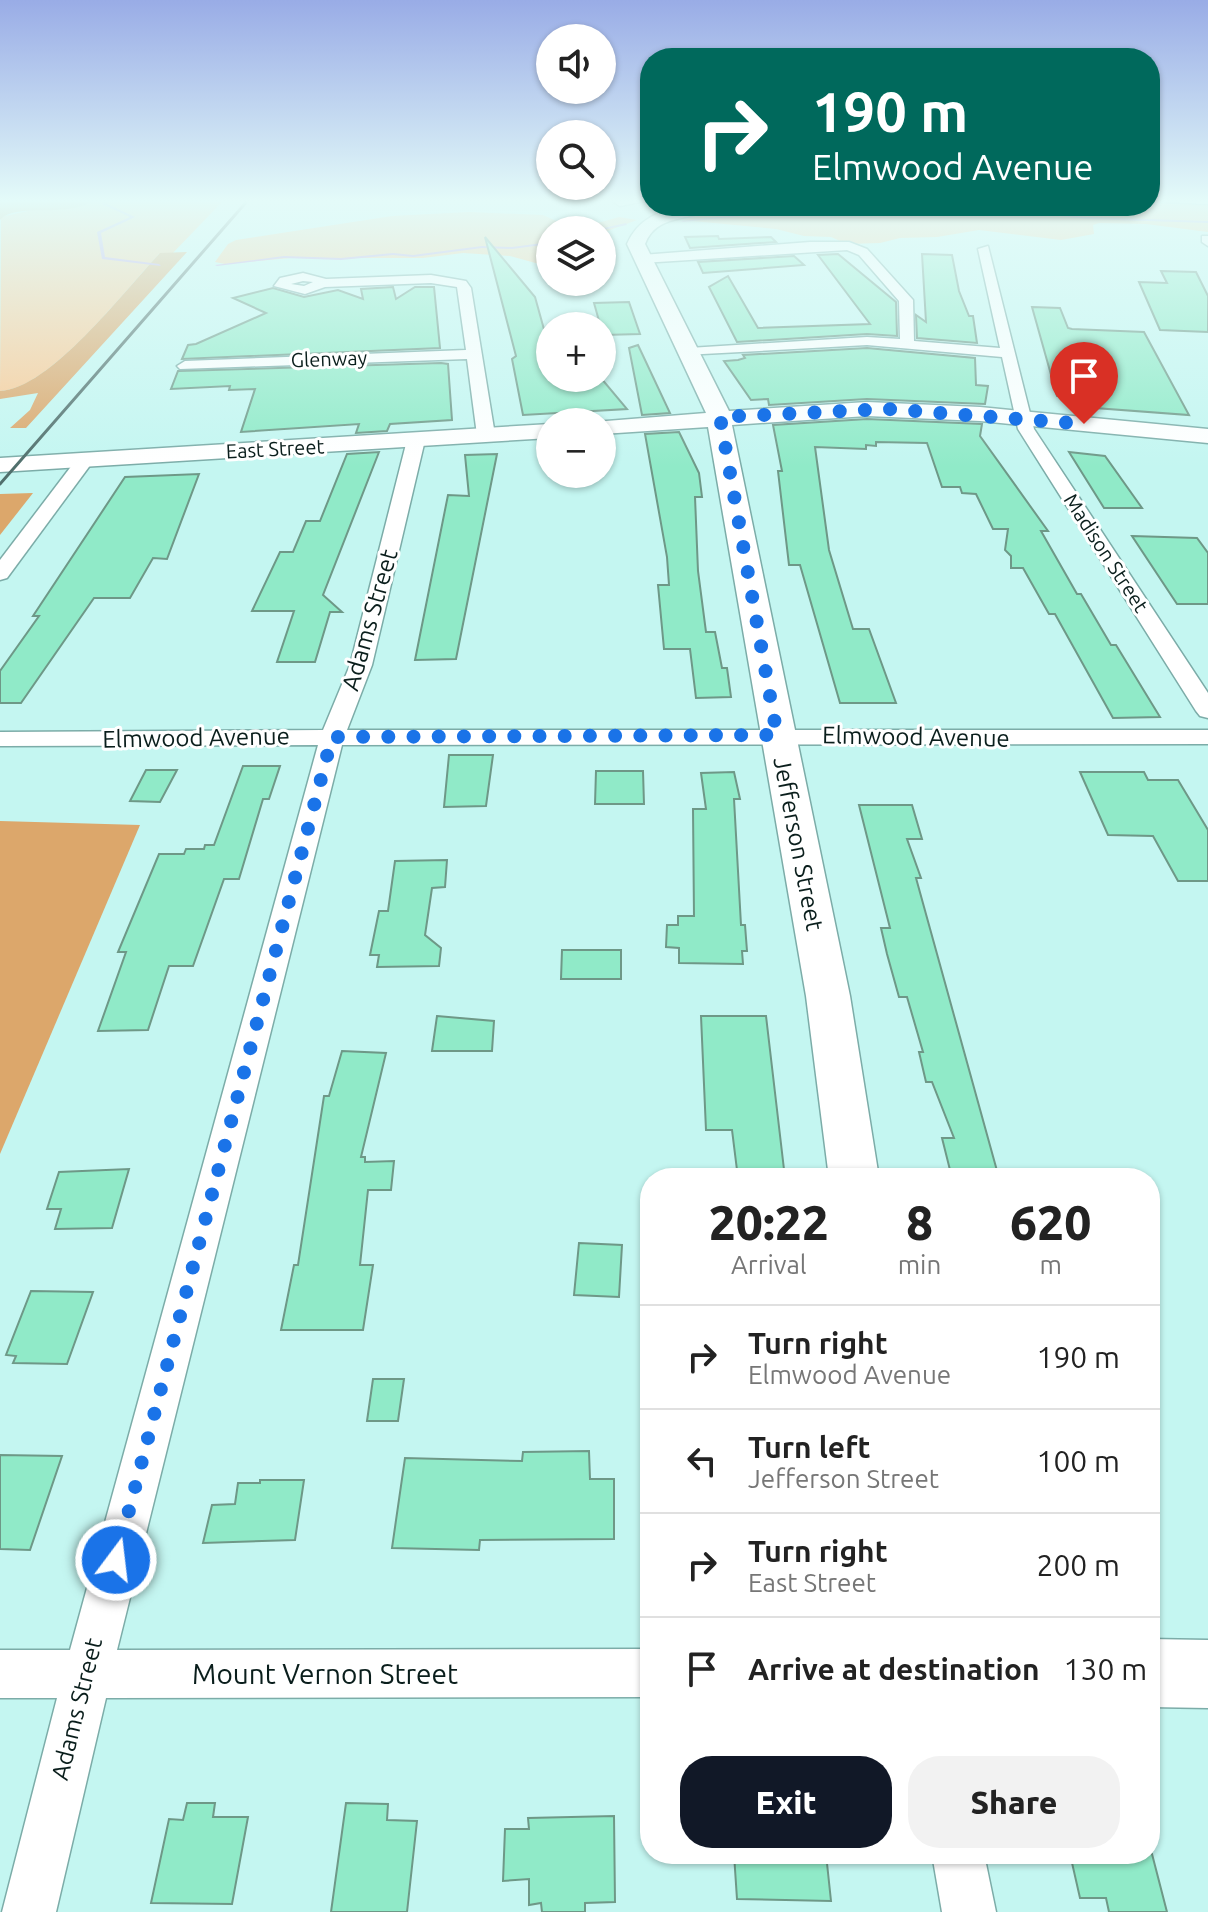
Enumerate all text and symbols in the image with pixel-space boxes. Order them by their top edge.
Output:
map controls [536,24,616,488]
button: sound [536,24,616,104]
icon: right [680,80,784,184]
text: 190 m [812,80,968,143]
button: search [536,120,616,200]
text: Elmwood Avenue [812,146,1093,187]
button: layers [536,216,616,296]
button: + [536,312,616,392]
pin [1050,342,1118,424]
street label: Glenway [290,346,368,371]
icon: arrive [1062,354,1106,398]
button: − [536,408,616,488]
street label: East Street [225,434,325,463]
street label: Madison Street [1060,489,1153,616]
street label: Adams Street [336,546,403,694]
street label: Elmwood Avenue [822,721,1010,752]
street label: Elmwood Avenue [102,722,290,753]
street label: Jefferson Street [768,755,829,934]
text: 20:22 [709,1195,829,1249]
text: 8 [906,1195,933,1249]
text: 620 [1010,1195,1091,1249]
text: Arrival [731,1250,807,1279]
text: min [898,1250,941,1279]
text: m [1039,1250,1062,1279]
text: Turn right [748,1326,888,1360]
icon: right [680,1335,724,1379]
text: 190 m [1036,1340,1120,1374]
text: Elmwood Avenue [748,1360,951,1389]
text: Turn left [748,1430,870,1464]
icon: left [680,1439,724,1483]
text: 100 m [1036,1444,1120,1478]
text: Jefferson Street [748,1464,939,1493]
position arrow [74,1518,158,1602]
text: Turn right [748,1534,888,1568]
icon: right [680,1543,724,1587]
text: 200 m [1036,1548,1120,1582]
text: East Street [748,1568,876,1597]
street label: Adams Street [46,1634,107,1783]
icon: arrive [680,1647,724,1691]
text: Arrive at destination [748,1652,1040,1686]
text: 130 m [1064,1652,1147,1686]
street label: Mount Vernon Street [192,1658,458,1689]
button: Exit [680,1756,892,1848]
button: Share [908,1756,1120,1848]

